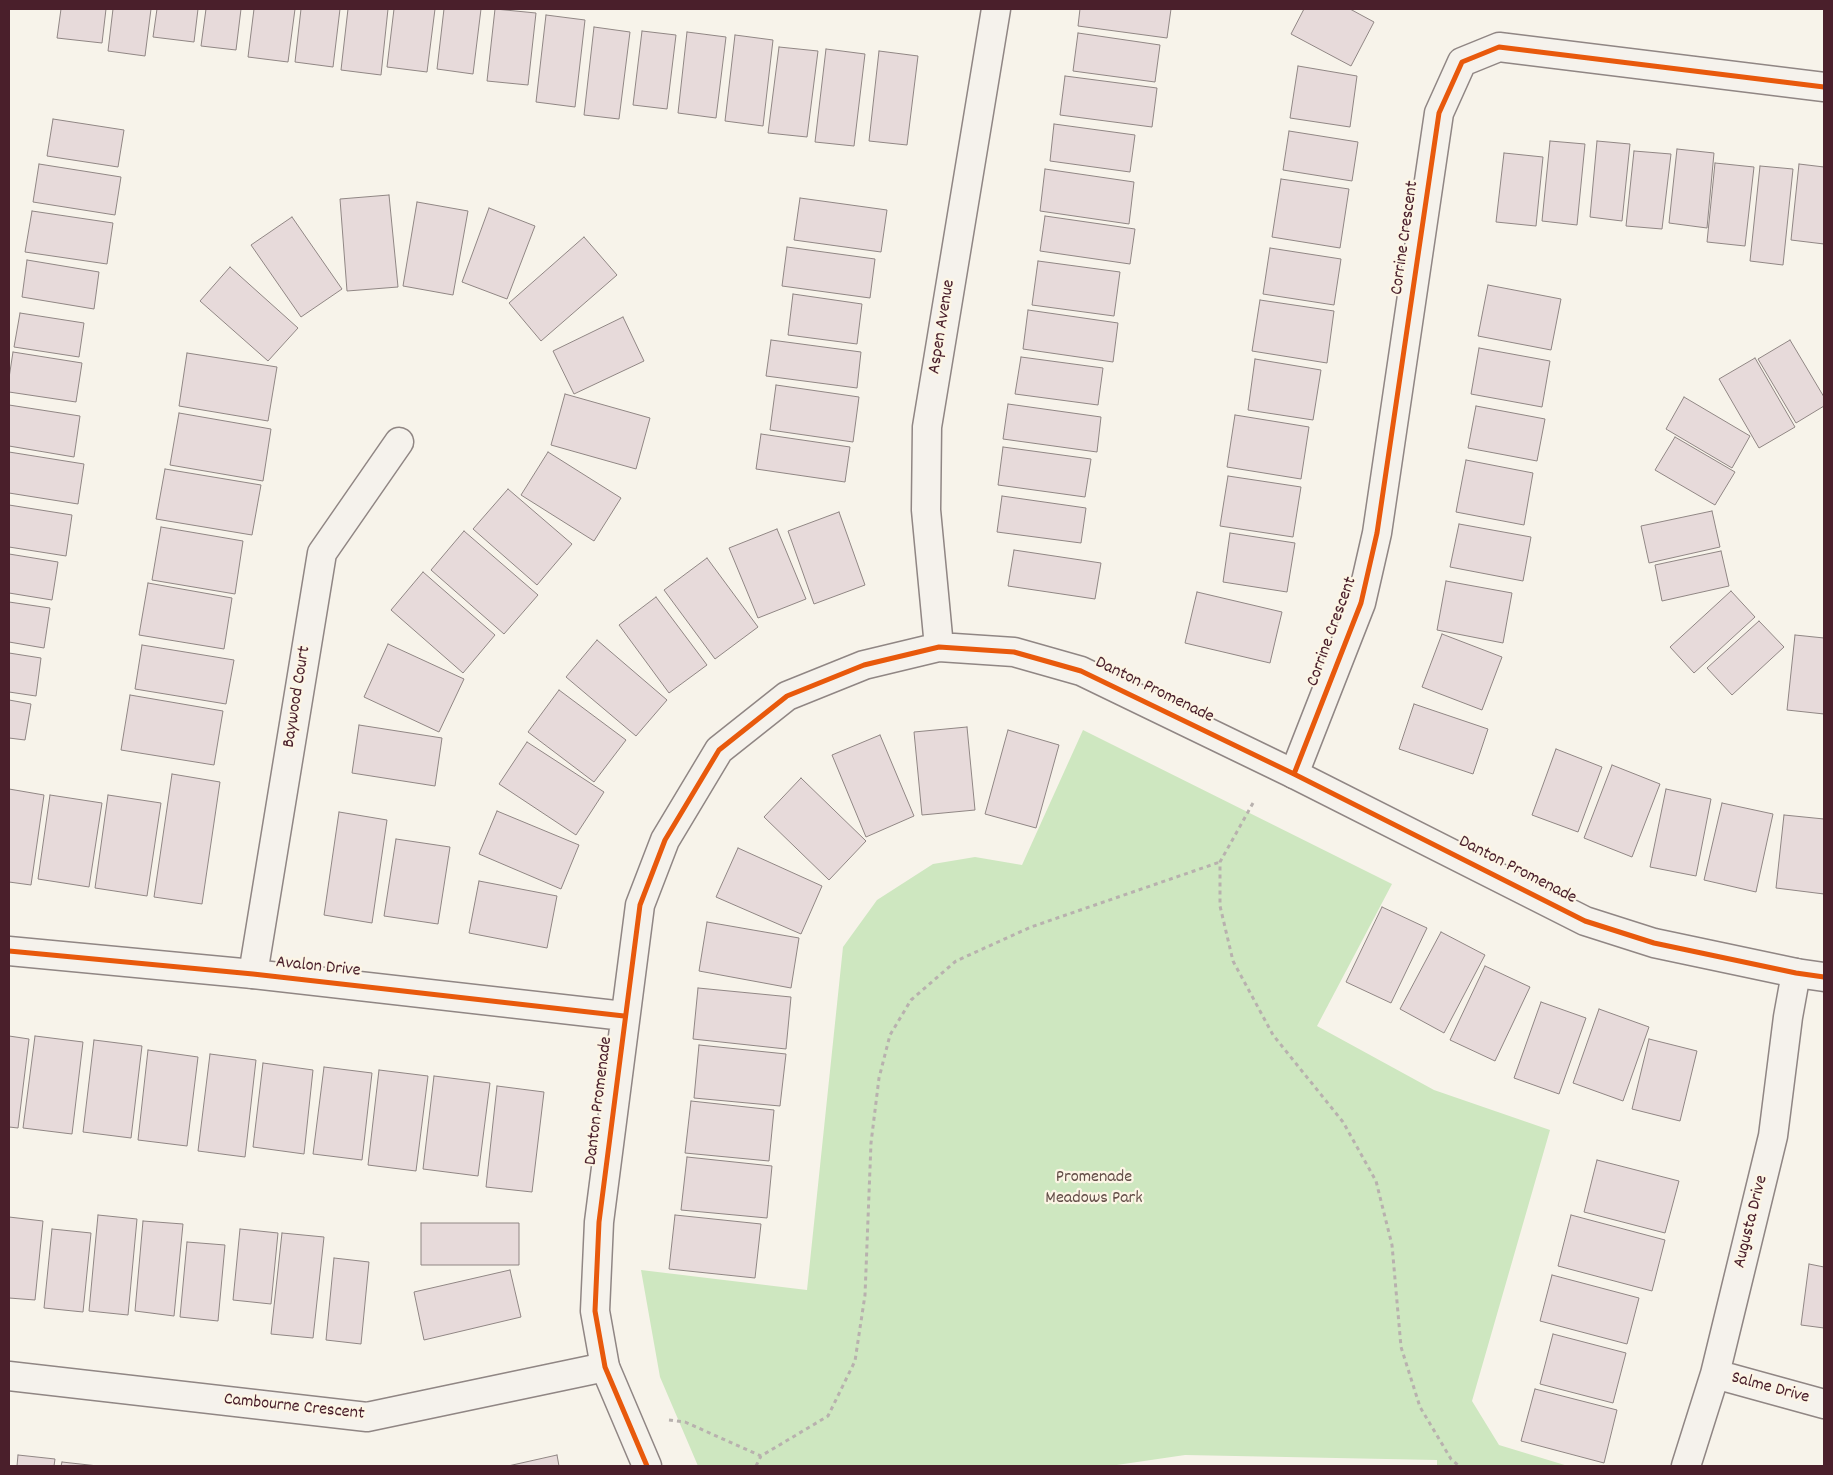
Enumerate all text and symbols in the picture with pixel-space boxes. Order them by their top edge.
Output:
street label: Corrine Crescent [1387,180,1425,296]
street label: Aspen Avenue [925,278,961,376]
street label: Corrine Crescent [1303,574,1363,690]
street label: Baywood Court [279,645,317,749]
street label: Danton Promenade [1091,653,1217,729]
street label: Danton Promenade [1454,832,1580,910]
street label: Avalon Drive [275,953,361,983]
street label: Danton Promenade [581,1035,619,1167]
park label: Promenade Meadows Park [1045,1168,1143,1210]
street label: Augusta Drive [1730,1173,1774,1271]
street label: Salme Drive [1729,1368,1811,1410]
street label: Cambourne Crescent [223,1390,365,1426]

